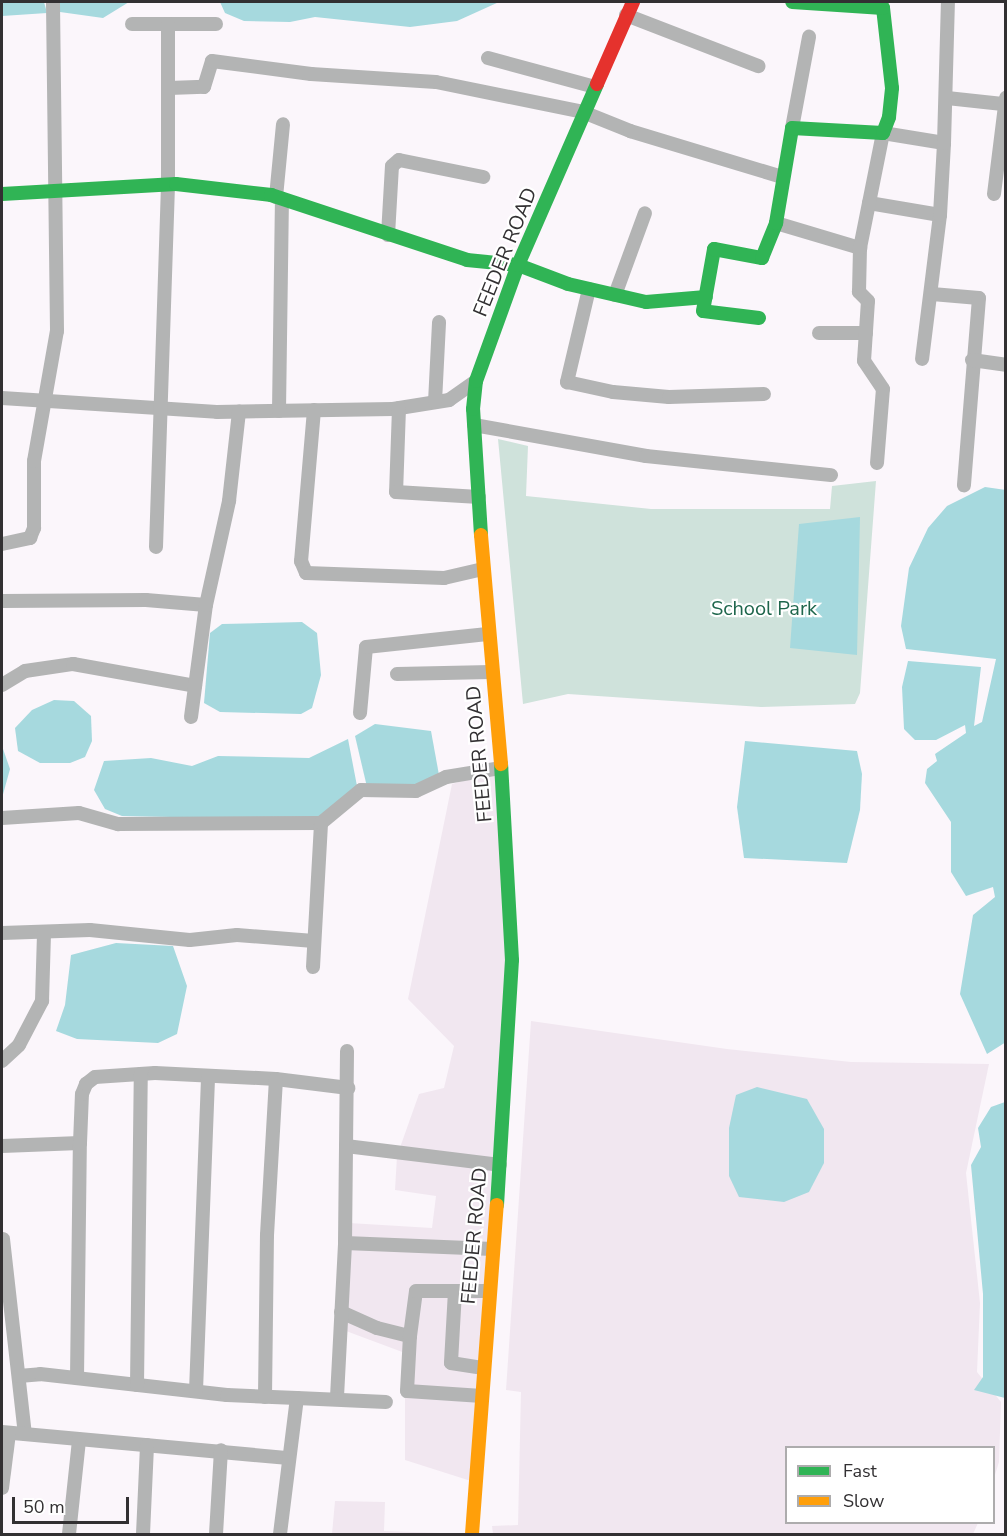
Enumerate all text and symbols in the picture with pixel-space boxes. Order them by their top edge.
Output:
street label: FEEDER ROAD [468,184,542,320]
park label: School Park [711,596,817,620]
street label: FEEDER ROAD [461,685,497,823]
street label: FEEDER ROAD [456,1167,492,1305]
legend [785,1446,995,1524]
text: Fast [843,1459,877,1483]
scale bar [15,1485,132,1523]
text: Slow [843,1489,884,1513]
text: 50 m [23,1495,65,1519]

